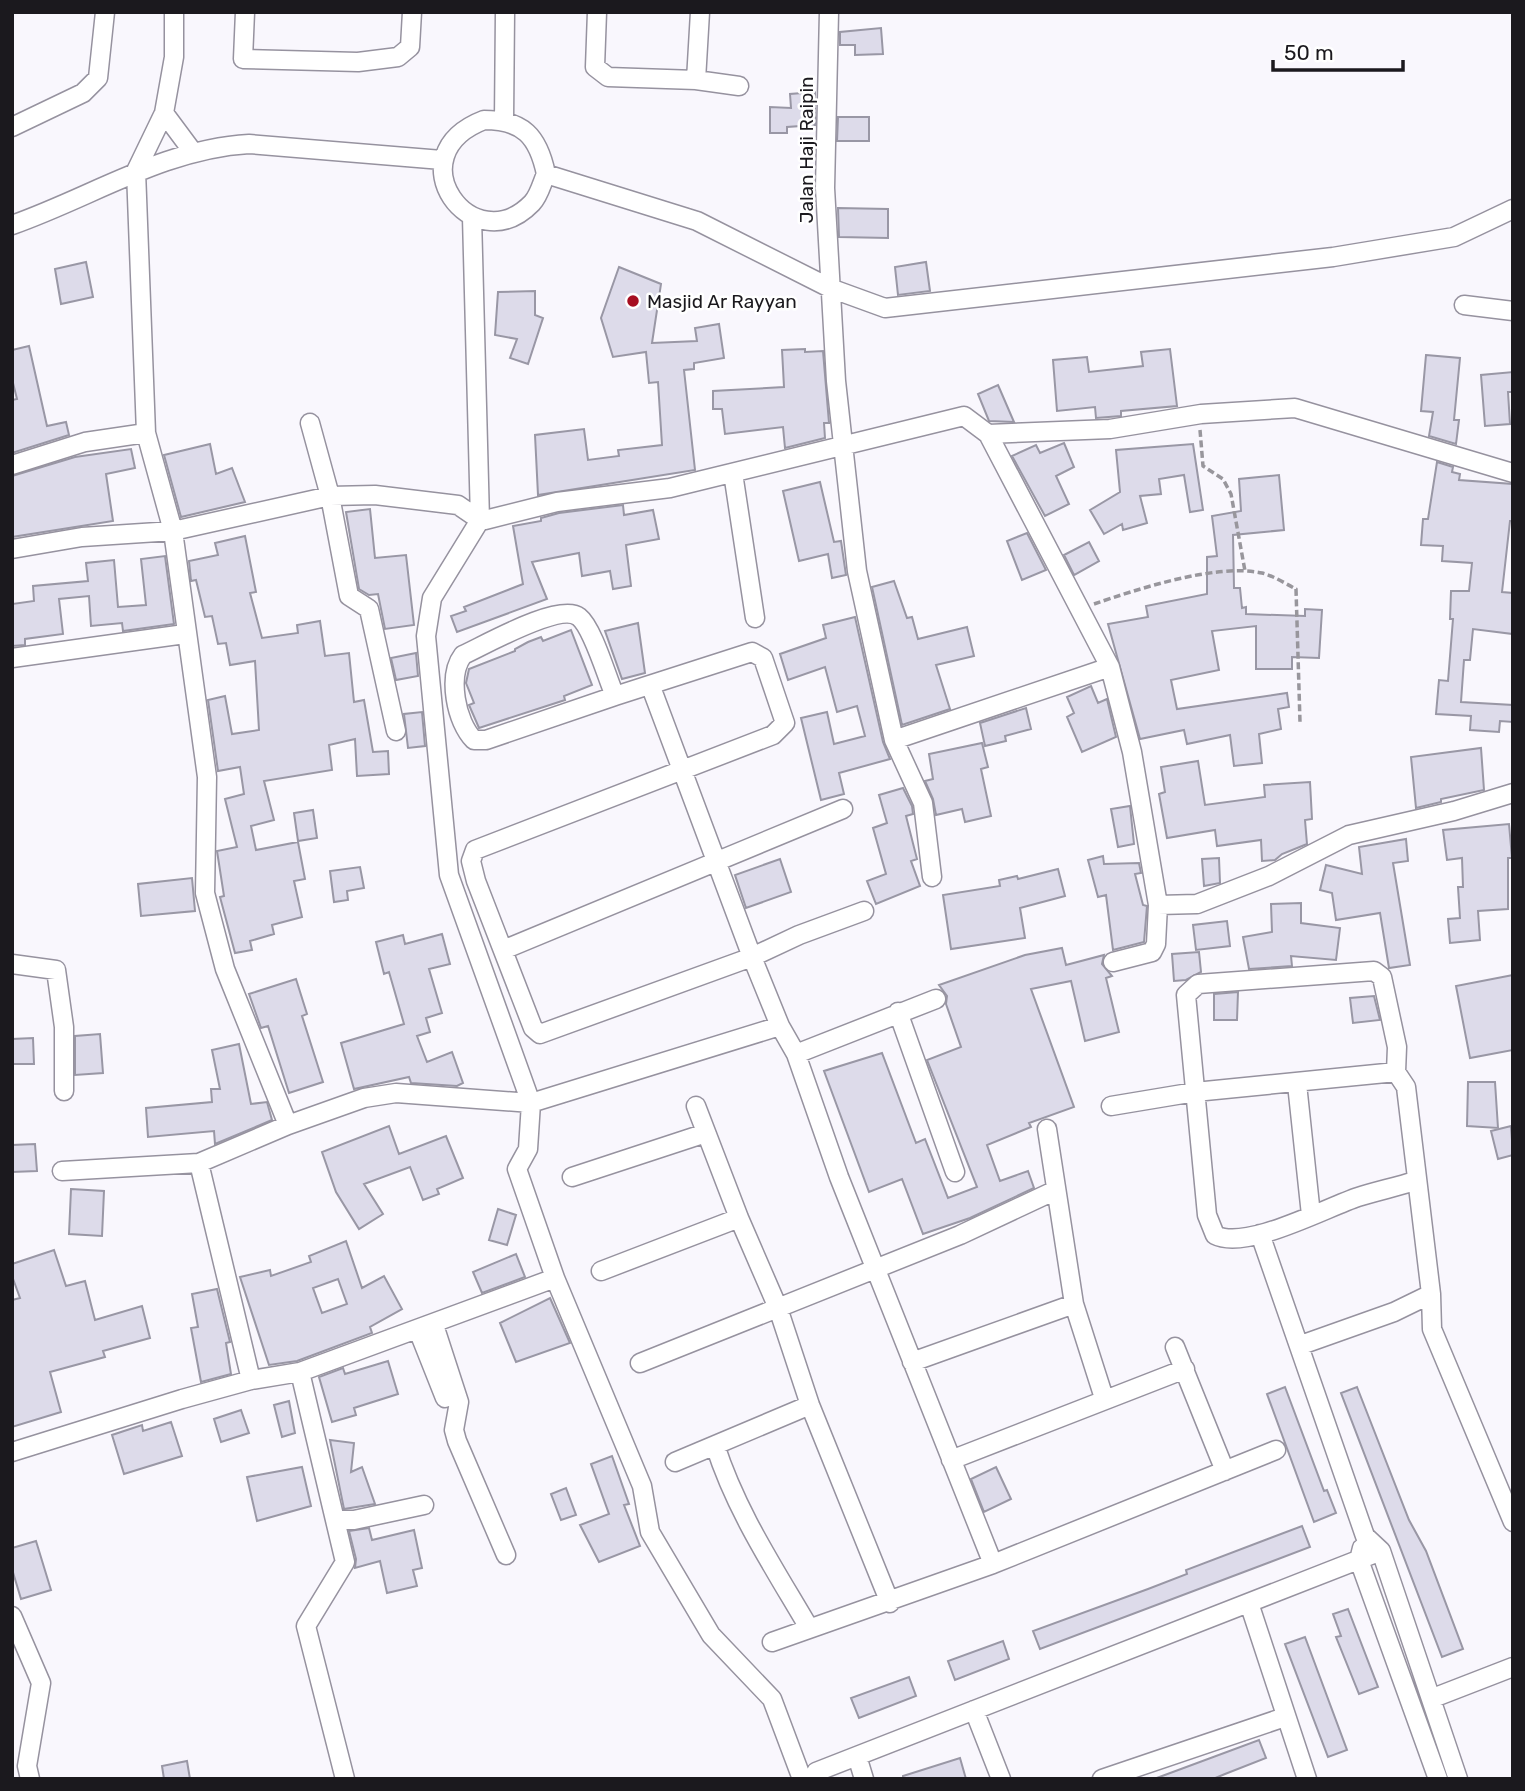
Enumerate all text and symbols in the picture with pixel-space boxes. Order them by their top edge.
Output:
scale bar [1273,28,1402,72]
text: 50 m [1284,40,1334,65]
street label: Jalan Haji Raipin [795,76,818,224]
place label: Masjid Ar Rayyan [647,290,797,313]
marker: Masjid Ar Rayyan [625,293,641,309]

